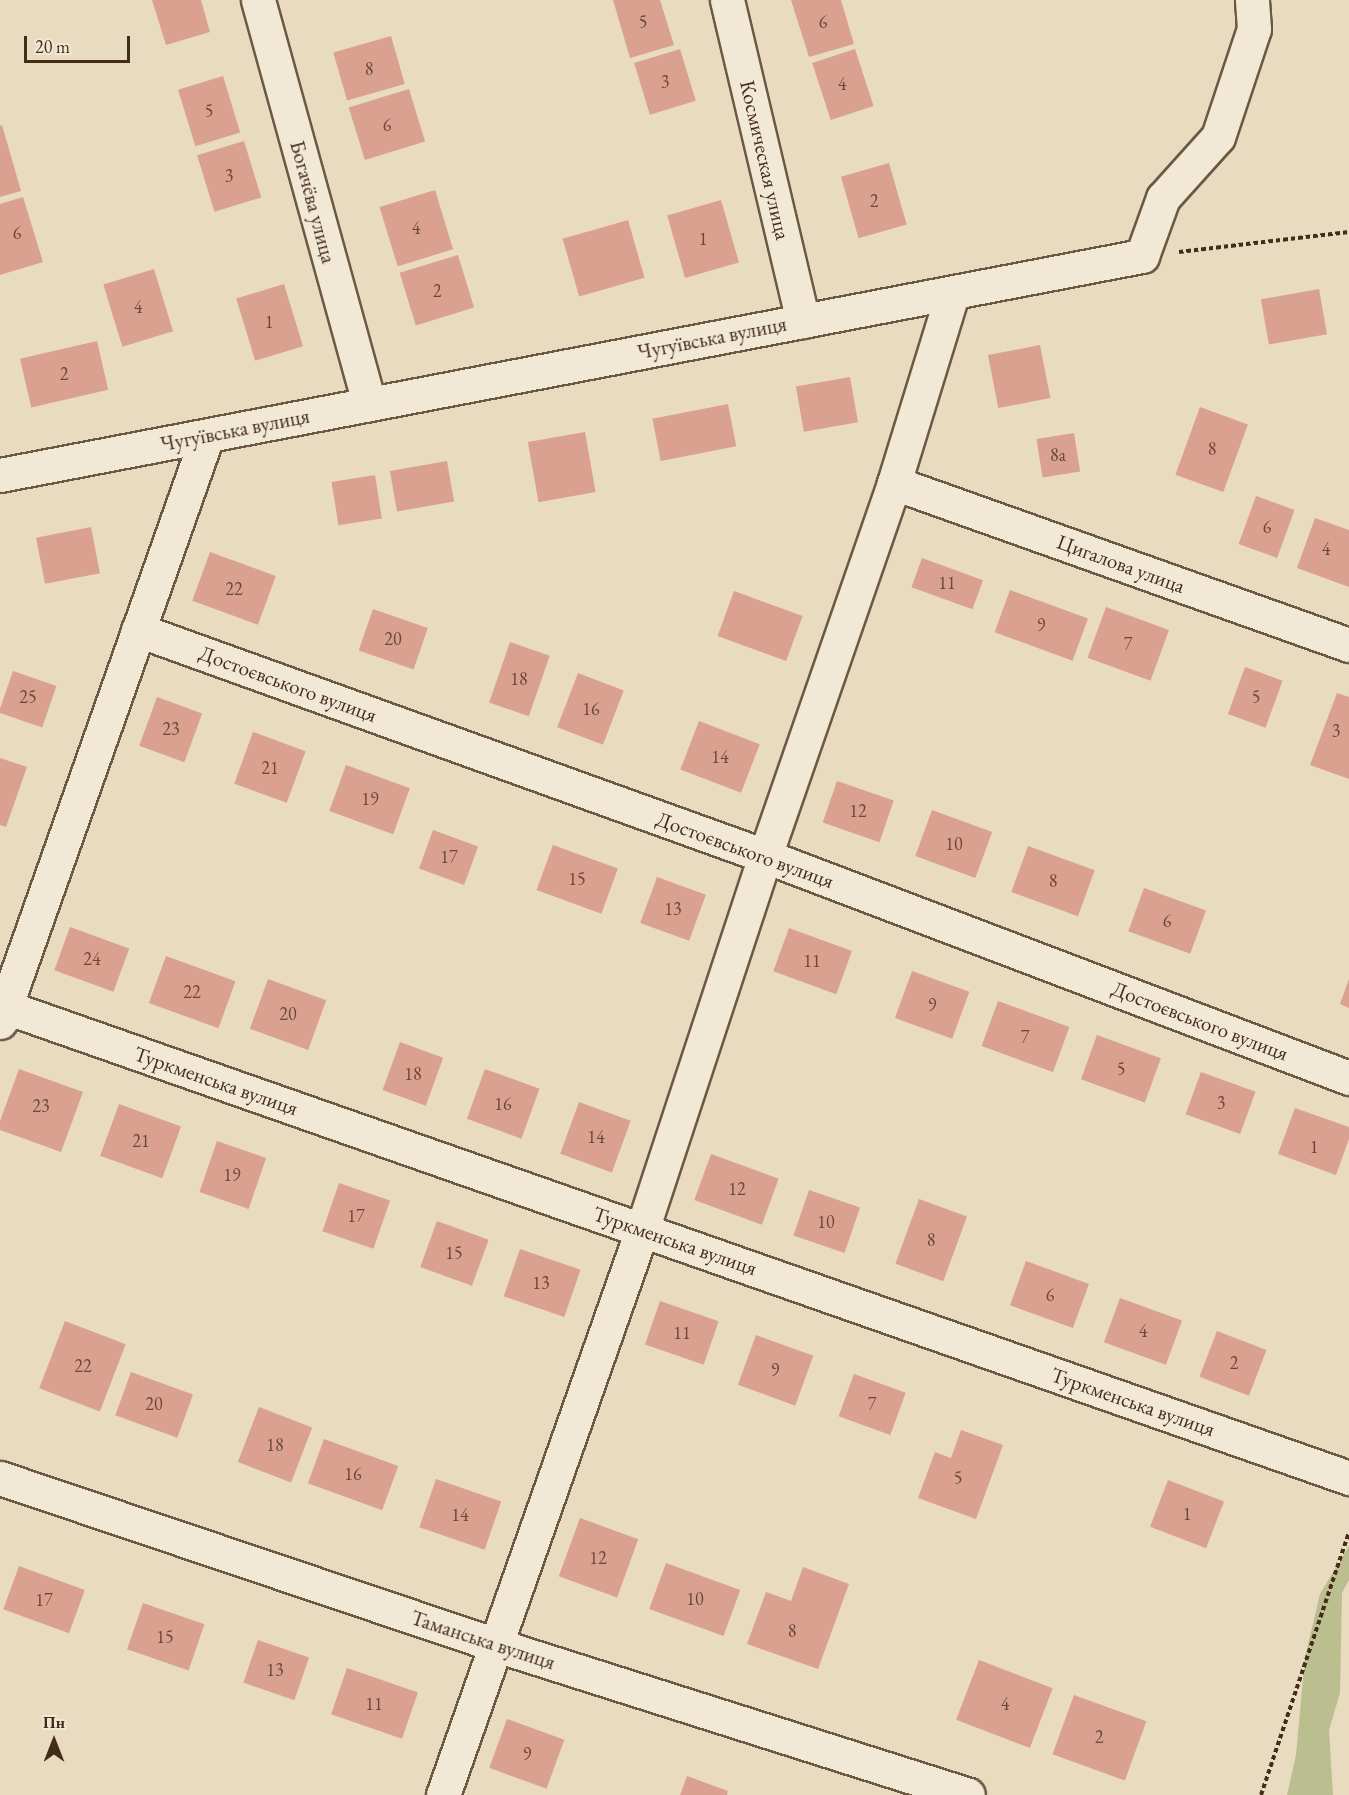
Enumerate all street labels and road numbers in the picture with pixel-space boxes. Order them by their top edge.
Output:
street label: Космическая улица [734,78,796,242]
street label: Богачёва улица [284,138,342,266]
street label: Чугуївська вулиця [635,311,789,365]
street label: Чугуївська вулиця [158,403,312,457]
street label: Цигалова улица [1054,529,1188,599]
street label: Достоєвського вулиця [196,640,380,728]
street label: Достоєвського вулиця [653,806,837,894]
street label: Достоєвського вулиця [1108,976,1292,1066]
street label: Туркменська вулиця [131,1041,301,1121]
street label: Туркменська вулиця [590,1201,760,1281]
street label: Туркменська вулиця [1048,1362,1218,1442]
street label: Таманська вулиця [408,1605,558,1675]

